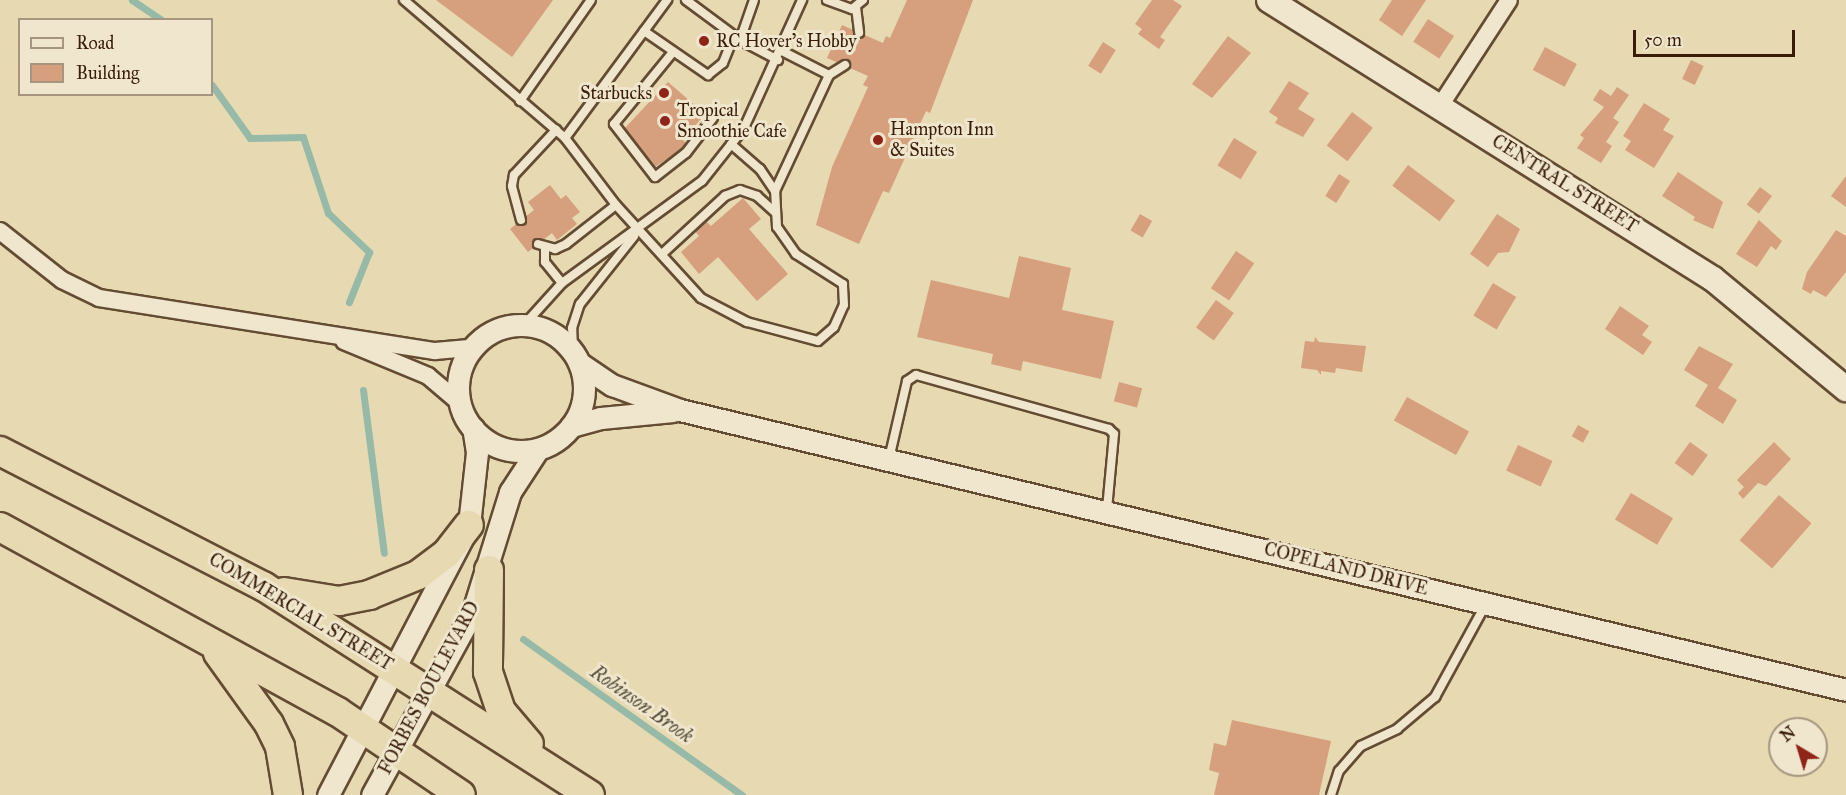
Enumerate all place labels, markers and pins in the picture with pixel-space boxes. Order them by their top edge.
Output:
place label: RC Hover's Hobby [716,30,857,52]
marker: RC Hover's Hobby [697,34,711,48]
place label: Starbucks [580,82,652,104]
marker: Starbucks [657,86,671,100]
place label: Tropical Smoothie Cafe [677,100,787,142]
marker: Tropical Smoothie Cafe [658,114,672,128]
place label: Hampton Inn & Suites [890,119,994,162]
marker: Hampton Inn & Suites [871,133,885,147]

